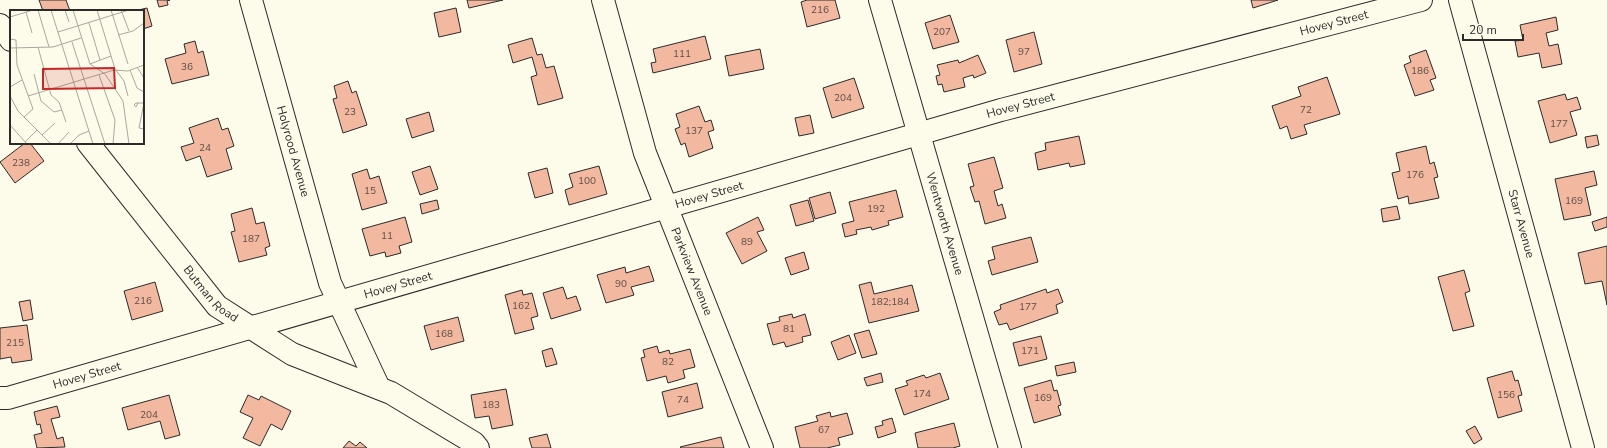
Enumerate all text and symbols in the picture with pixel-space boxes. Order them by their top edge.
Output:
house number: 216 [811,3,829,17]
street label: Hovey Street [1298,6,1371,39]
inset map [10,10,144,144]
scale bar [1463,16,1523,42]
text: 20 m [1469,22,1497,38]
house number: 207 [933,25,951,39]
house number: 97 [1018,45,1030,59]
house number: 111 [673,47,691,61]
house number: 36 [181,60,193,74]
house number: 186 [1411,64,1429,78]
street label: Hovey Street [984,88,1057,122]
house number: 204 [834,91,852,105]
house number: 72 [1300,103,1312,117]
street label: Holyrood Avenue [273,104,314,199]
house number: 23 [344,105,356,119]
house number: 177 [1550,117,1568,131]
house number: 137 [685,124,703,138]
house number: 24 [199,141,211,155]
house number: 238 [12,156,30,170]
house number: 176 [1406,168,1424,182]
street label: Wentworth Avenue [922,170,967,277]
house number: 100 [578,174,596,188]
street label: Hovey Street [673,177,746,212]
house number: 15 [364,184,376,198]
street label: Starr Avenue [1504,188,1538,260]
house number: 169 [1565,194,1583,208]
house number: 192 [867,202,885,216]
street label: Parkview Avenue [667,225,717,318]
house number: 11 [381,229,393,243]
house number: 187 [242,232,260,246]
house number: 89 [741,235,753,249]
street label: Butman Road [180,262,241,326]
street label: Hovey Street [362,267,435,302]
house number: 90 [615,277,627,291]
house number: 216 [134,294,152,308]
house number: 182;184 [871,295,909,309]
house number: 162 [512,299,530,313]
house number: 177 [1019,300,1037,314]
house number: 81 [783,322,795,336]
house number: 168 [435,327,453,341]
house number: 215 [6,336,24,350]
house number: 171 [1021,344,1039,358]
house number: 82 [662,355,674,369]
street label: Hovey Street [51,357,123,393]
house number: 174 [913,387,931,401]
house number: 156 [1497,388,1515,402]
house number: 169 [1034,391,1052,405]
house number: 74 [677,393,689,407]
house number: 183 [482,398,500,412]
house number: 204 [140,408,158,422]
house number: 67 [818,423,830,437]

